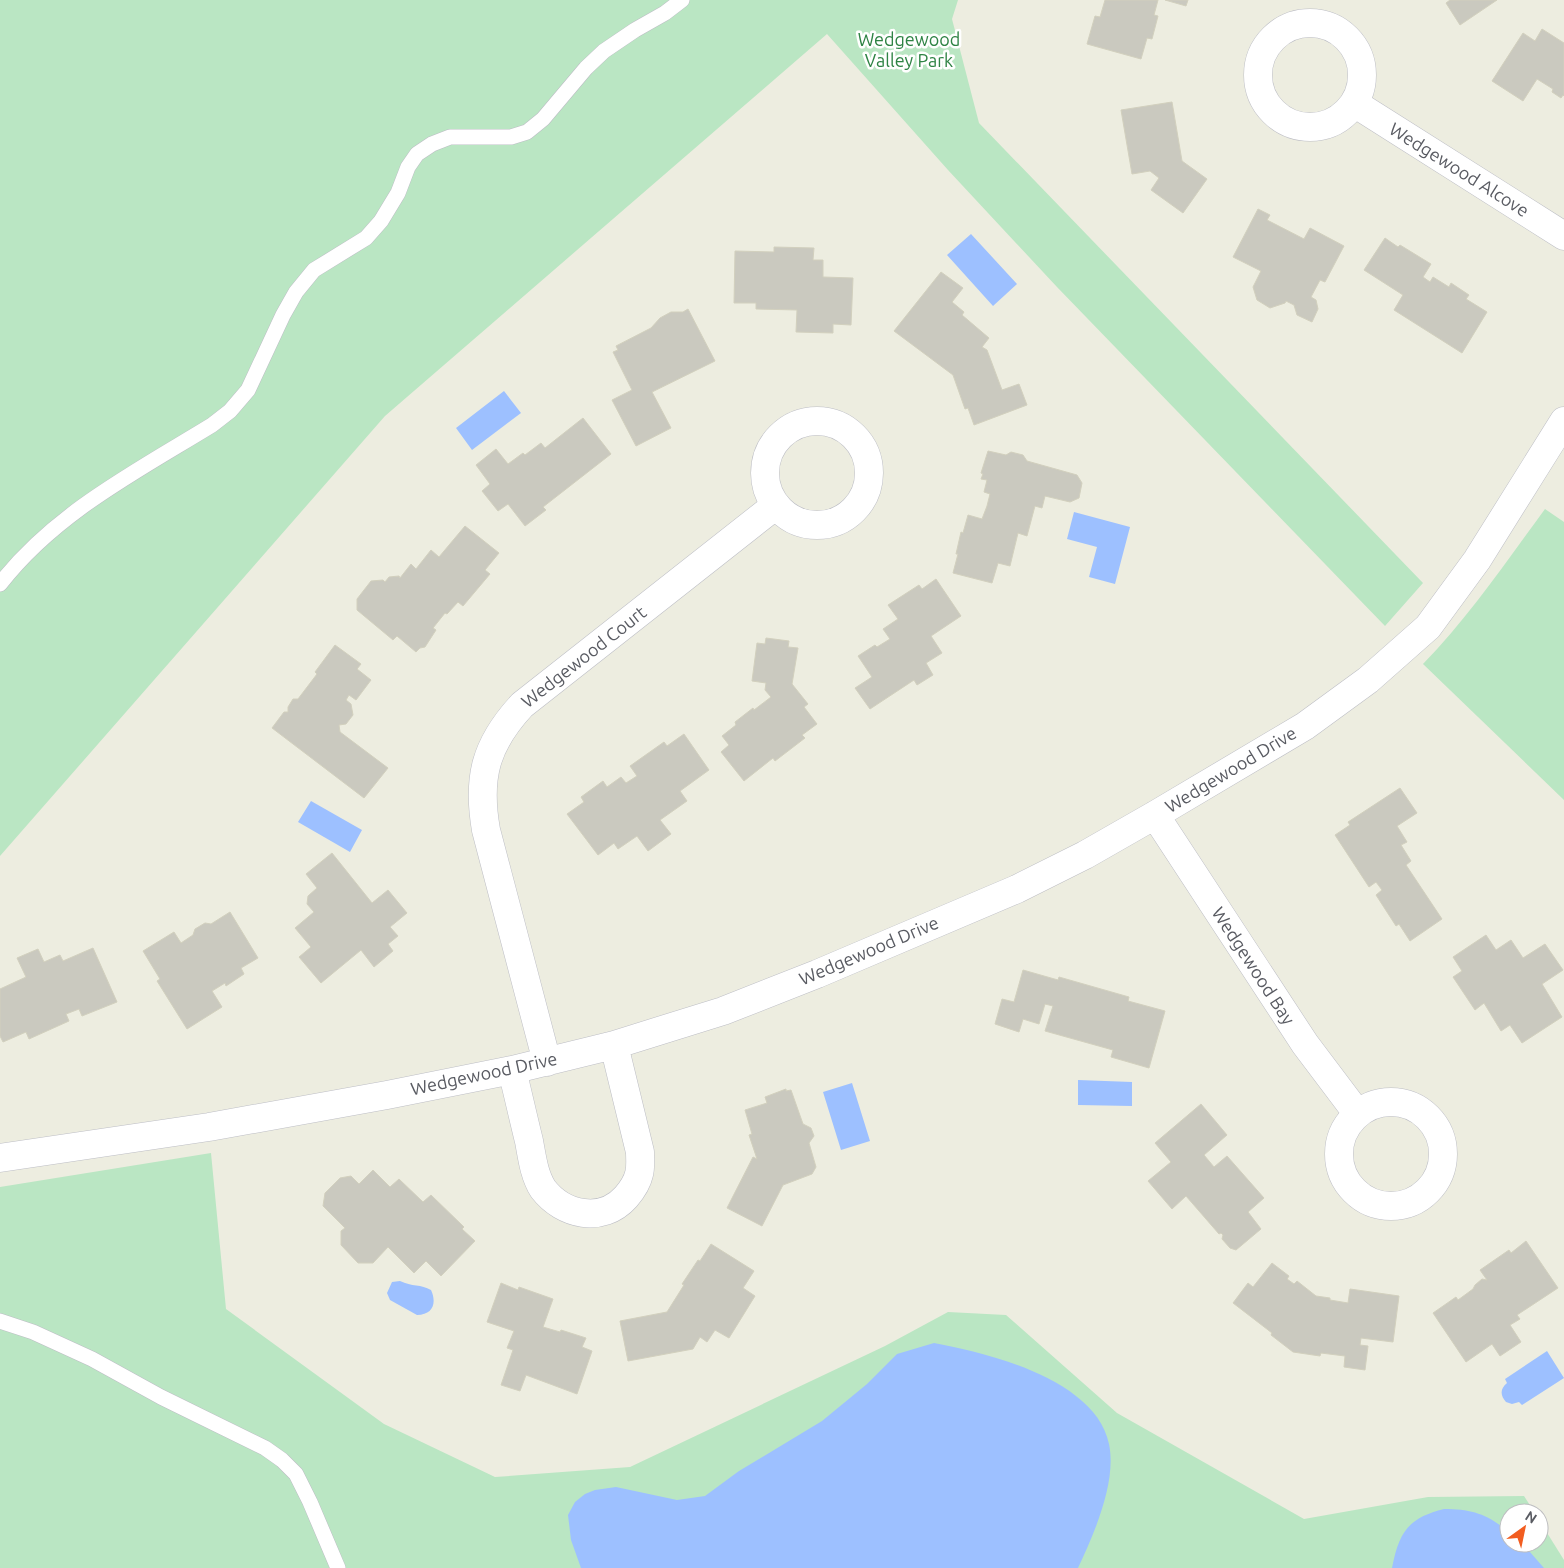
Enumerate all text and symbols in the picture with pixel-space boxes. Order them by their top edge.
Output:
park label: Wedgewood Valley Park [858,29,960,70]
street label: Wedgewood Alcove [1386,118,1533,220]
street label: Wedgewood Court [517,601,650,711]
street label: Wedgewood Drive [1161,722,1300,816]
street label: Wedgewood Bay [1208,903,1299,1028]
street label: Wedgewood Drive [796,912,941,988]
street label: Wedgewood Drive [409,1048,559,1098]
north arrow [1499,1503,1549,1553]
text: N [1522,1508,1540,1527]

